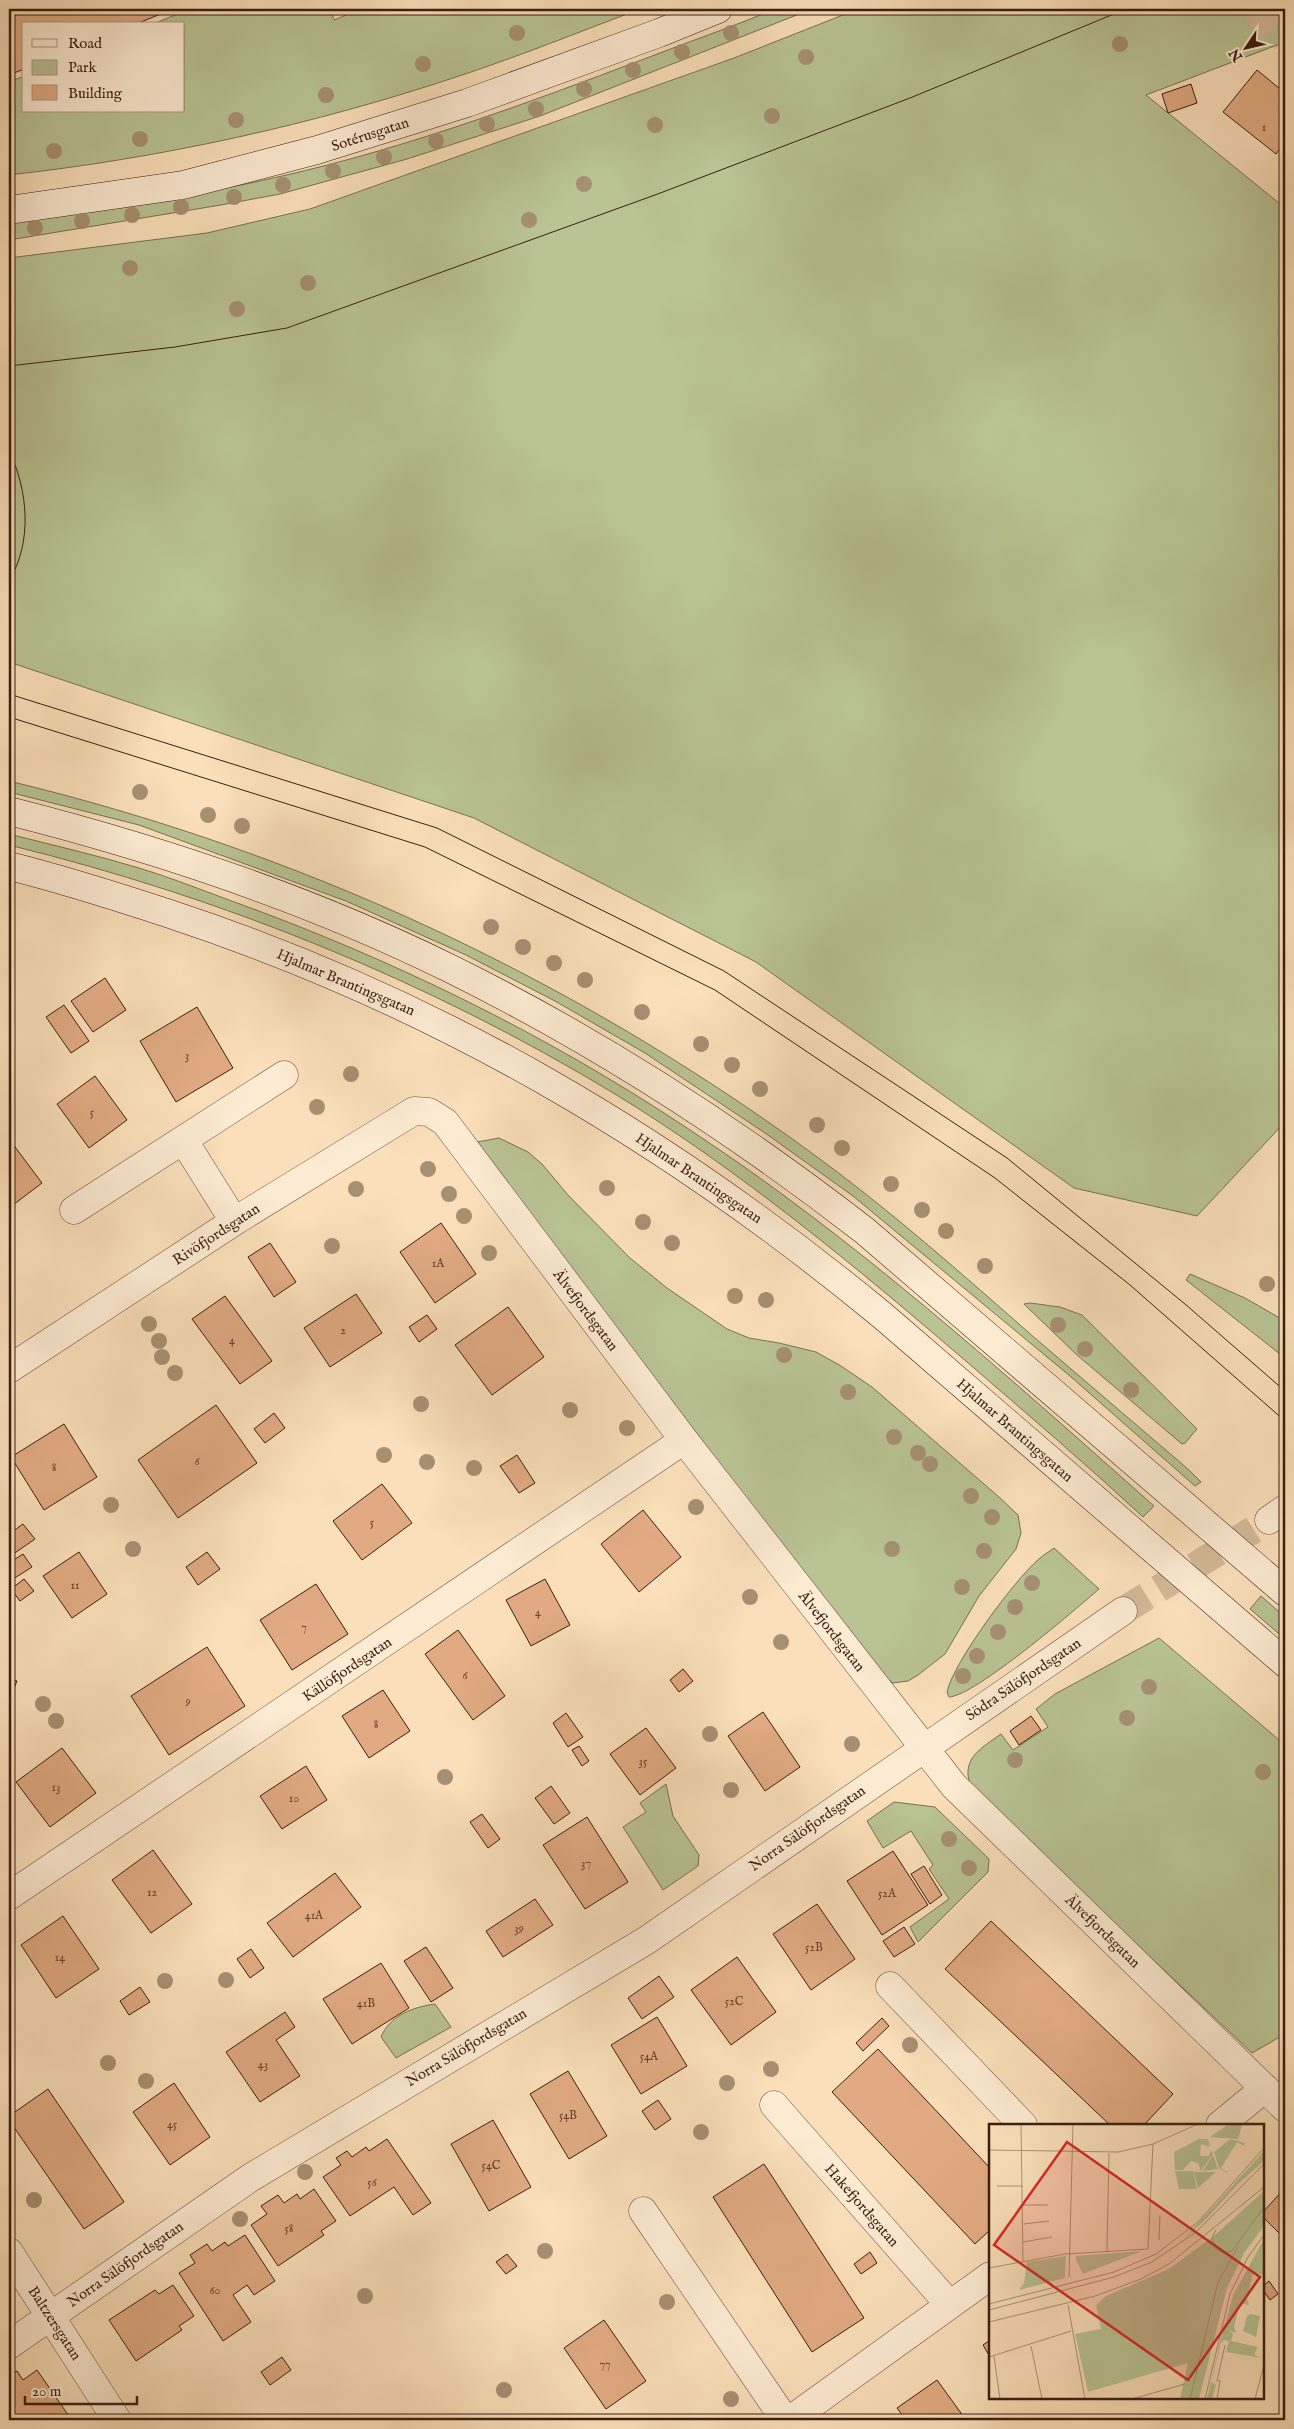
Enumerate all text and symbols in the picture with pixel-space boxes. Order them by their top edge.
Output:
legend [22,22,185,112]
north arrow [1222,22,1272,72]
text: Road [68,34,103,53]
text: N [1225,45,1248,66]
text: Park [68,58,98,77]
text: Building [68,84,123,103]
street label: Sotérusgatan [329,113,411,156]
house number: 1 [1262,120,1266,135]
street label: Hjalmar Brantingsgatan [274,945,418,1020]
house number: 3 [185,1048,189,1063]
house number: 5 [90,1105,95,1120]
street label: Hjalmar Brantingsgatan [632,1129,766,1228]
street label: Rivöfjordsgatan [169,1199,263,1270]
house number: 1A [432,1256,445,1271]
street label: Älvefjordsgatan [548,1265,623,1355]
house number: 2 [340,1323,346,1338]
house number: 4 [229,1333,235,1348]
street label: Hjalmar Brantingsgatan [952,1374,1077,1486]
house number: 6 [194,1454,200,1469]
house number: 8 [52,1460,57,1475]
house number: 5 [370,1515,375,1530]
house number: 11 [71,1578,79,1593]
street label: Älvefjordsgatan [793,1586,869,1676]
house number: 4 [535,1605,541,1620]
house number: 7 [301,1620,307,1635]
street label: Källöfjordsgatan [299,1633,396,1706]
street label: Södra Sälöfjordsgatan [962,1634,1085,1725]
house number: 6 [462,1668,468,1683]
house number: 9 [184,1694,191,1709]
house number: 8 [374,1717,379,1732]
house number: 35 [639,1754,648,1769]
house number: 13 [52,1780,60,1795]
street label: Norra Sälöfjordsgatan [745,1781,869,1876]
house number: 10 [289,1791,299,1806]
house number: 37 [581,1856,591,1871]
house number: 12 [147,1885,157,1900]
house number: 52A [878,1886,897,1901]
street label: Älvefjordsgatan [1060,1890,1144,1972]
house number: 41A [305,1908,324,1923]
house number: 39 [514,1921,524,1936]
house number: 52B [805,1940,823,1955]
house number: 14 [55,1950,65,1965]
house number: 52C [725,1994,744,2009]
house number: 41B [357,1996,375,2011]
street label: Norra Sälöfjordsgatan [402,2004,530,2091]
house number: 54A [640,2049,659,2064]
house number: 43 [258,2057,268,2072]
house number: 54B [559,2108,577,2123]
house number: 45 [167,2117,178,2132]
inset map [989,2124,1264,2399]
house number: 54C [482,2158,501,2173]
street label: Hakefjordsgatan [820,2160,903,2251]
house number: 56 [367,2175,378,2190]
street label: Norra Sälöfjordsgatan [63,2217,187,2312]
house number: 58 [284,2221,294,2236]
street label: Baltzersgatan [24,2283,86,2364]
house number: 60 [210,2283,221,2298]
house number: 77 [599,2357,611,2372]
scale bar [25,2374,138,2406]
text: 20 m [32,2382,62,2401]

